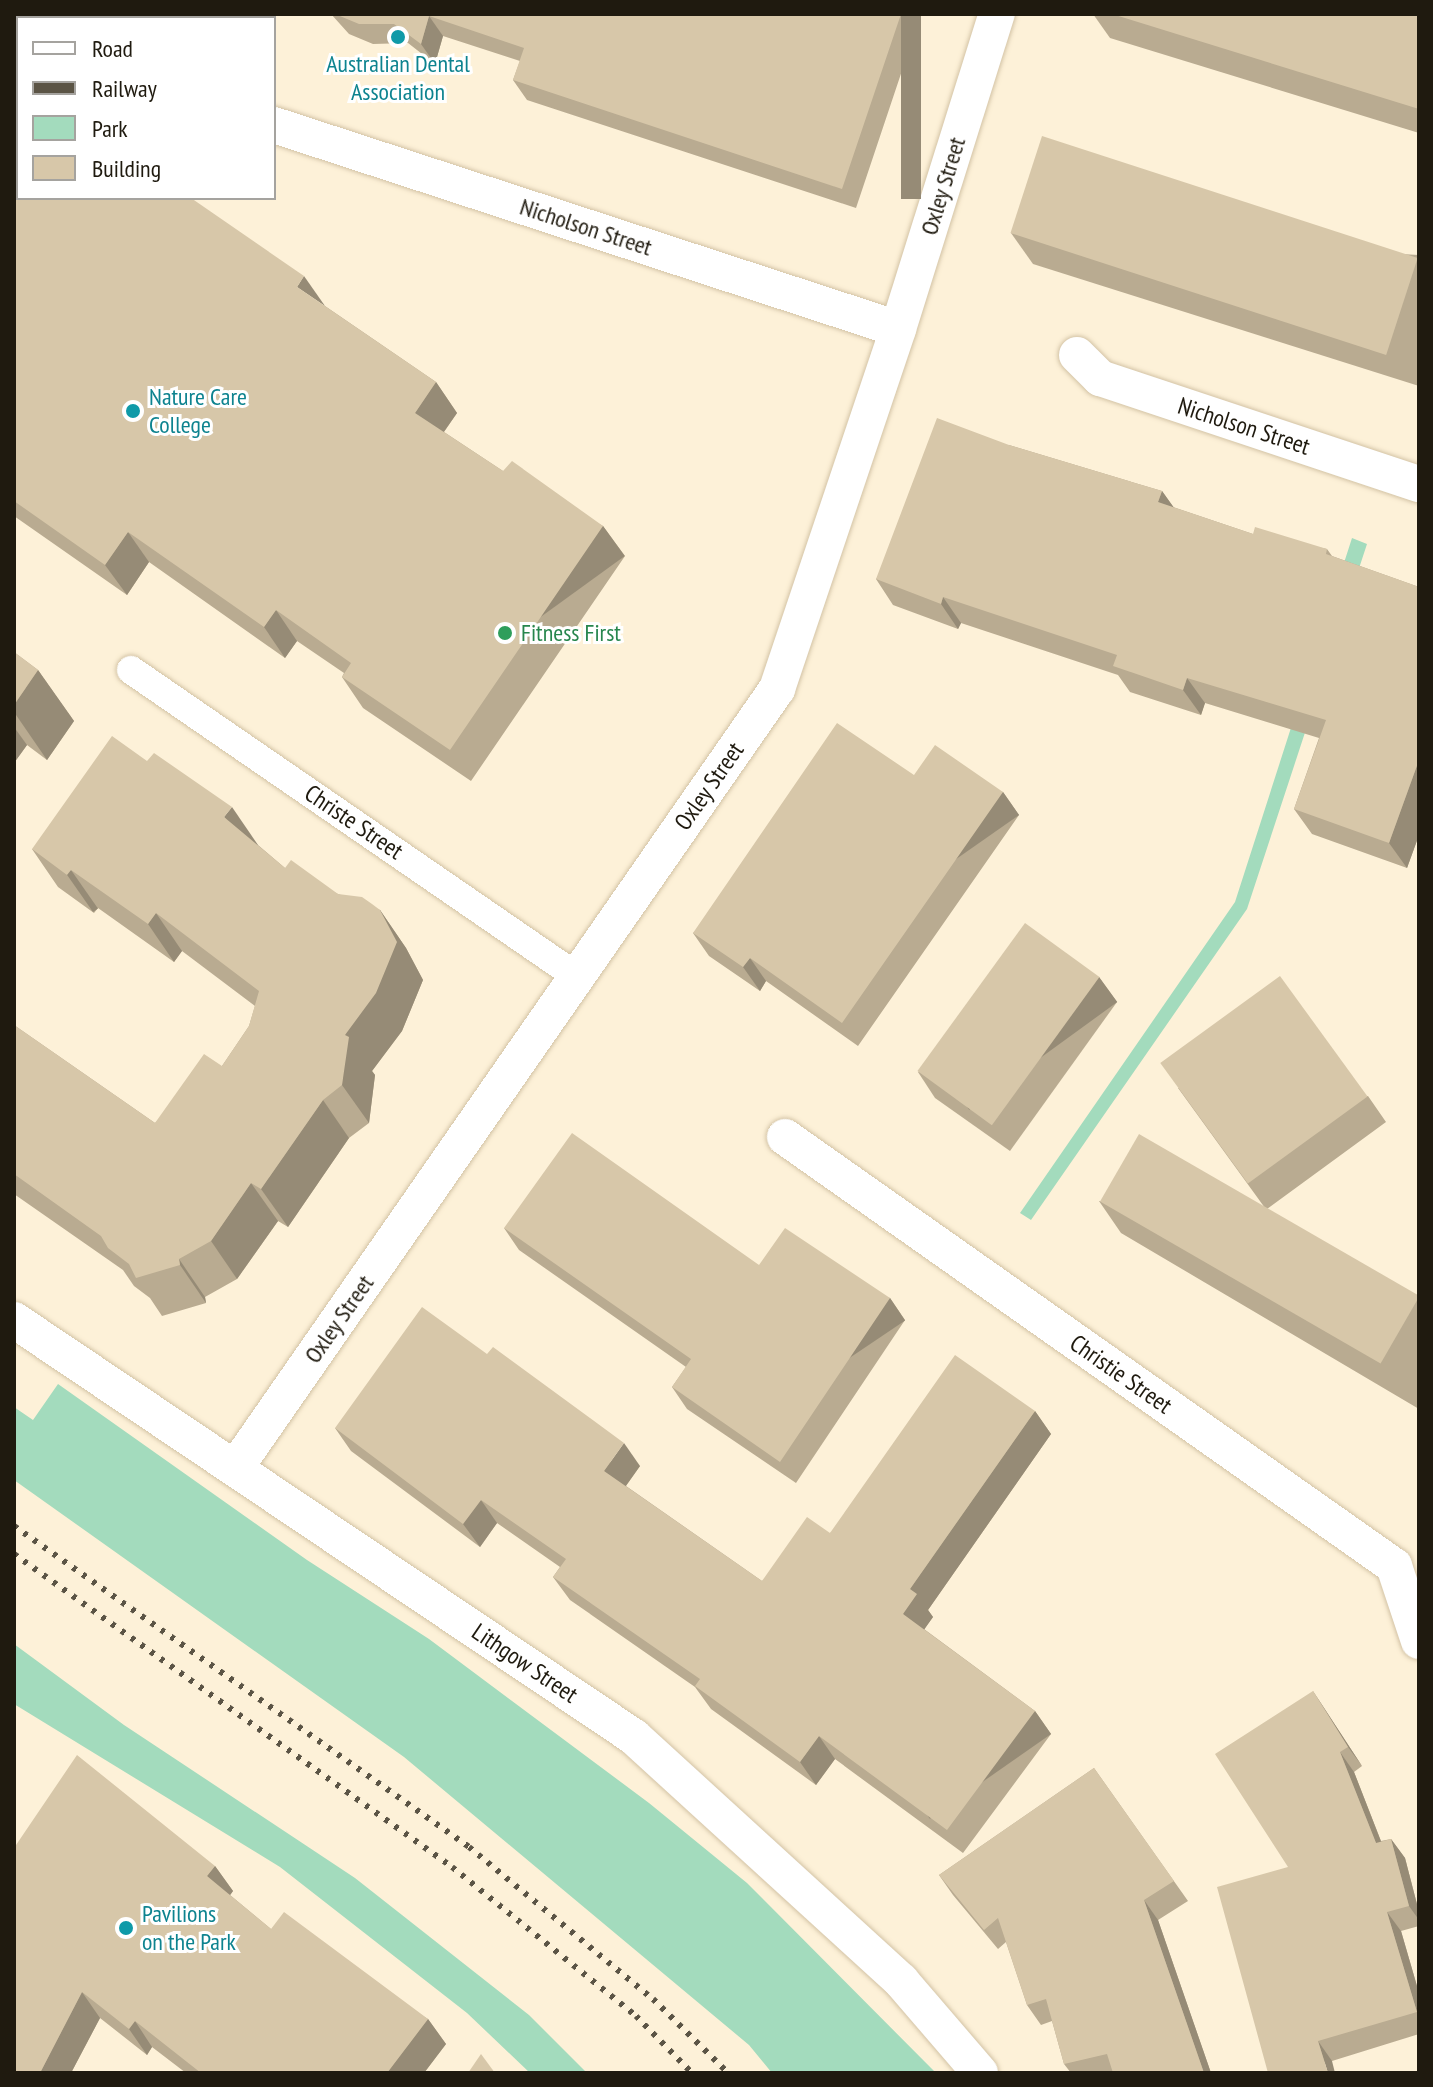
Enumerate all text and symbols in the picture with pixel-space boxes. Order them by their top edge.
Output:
legend [16,16,276,200]
marker: Australian Dental Association [389,28,407,46]
text: Road [92,33,133,64]
place label: Australian Dental Association [326,50,470,106]
text: Railway [92,73,157,104]
text: Park [92,113,128,144]
street label: Oxley Street [914,133,972,239]
text: Building [92,153,161,184]
street label: Nicholson Street [516,192,656,262]
place label: Nature Care College [149,383,247,439]
street label: Nicholson Street [1174,391,1314,461]
marker: Nature Care College [124,402,142,420]
place label: Fitness First [521,619,621,647]
marker: Fitness First [496,624,514,642]
street label: Oxley Street [668,736,750,836]
street label: Christe Street [299,779,409,865]
street label: Oxley Street [298,1269,380,1369]
street label: Christie Street [1064,1328,1178,1420]
street label: Lithgow Street [466,1617,584,1709]
place label: Pavilions on the Park [142,1900,236,1956]
marker: Pavilions on the Park [117,1919,135,1937]

